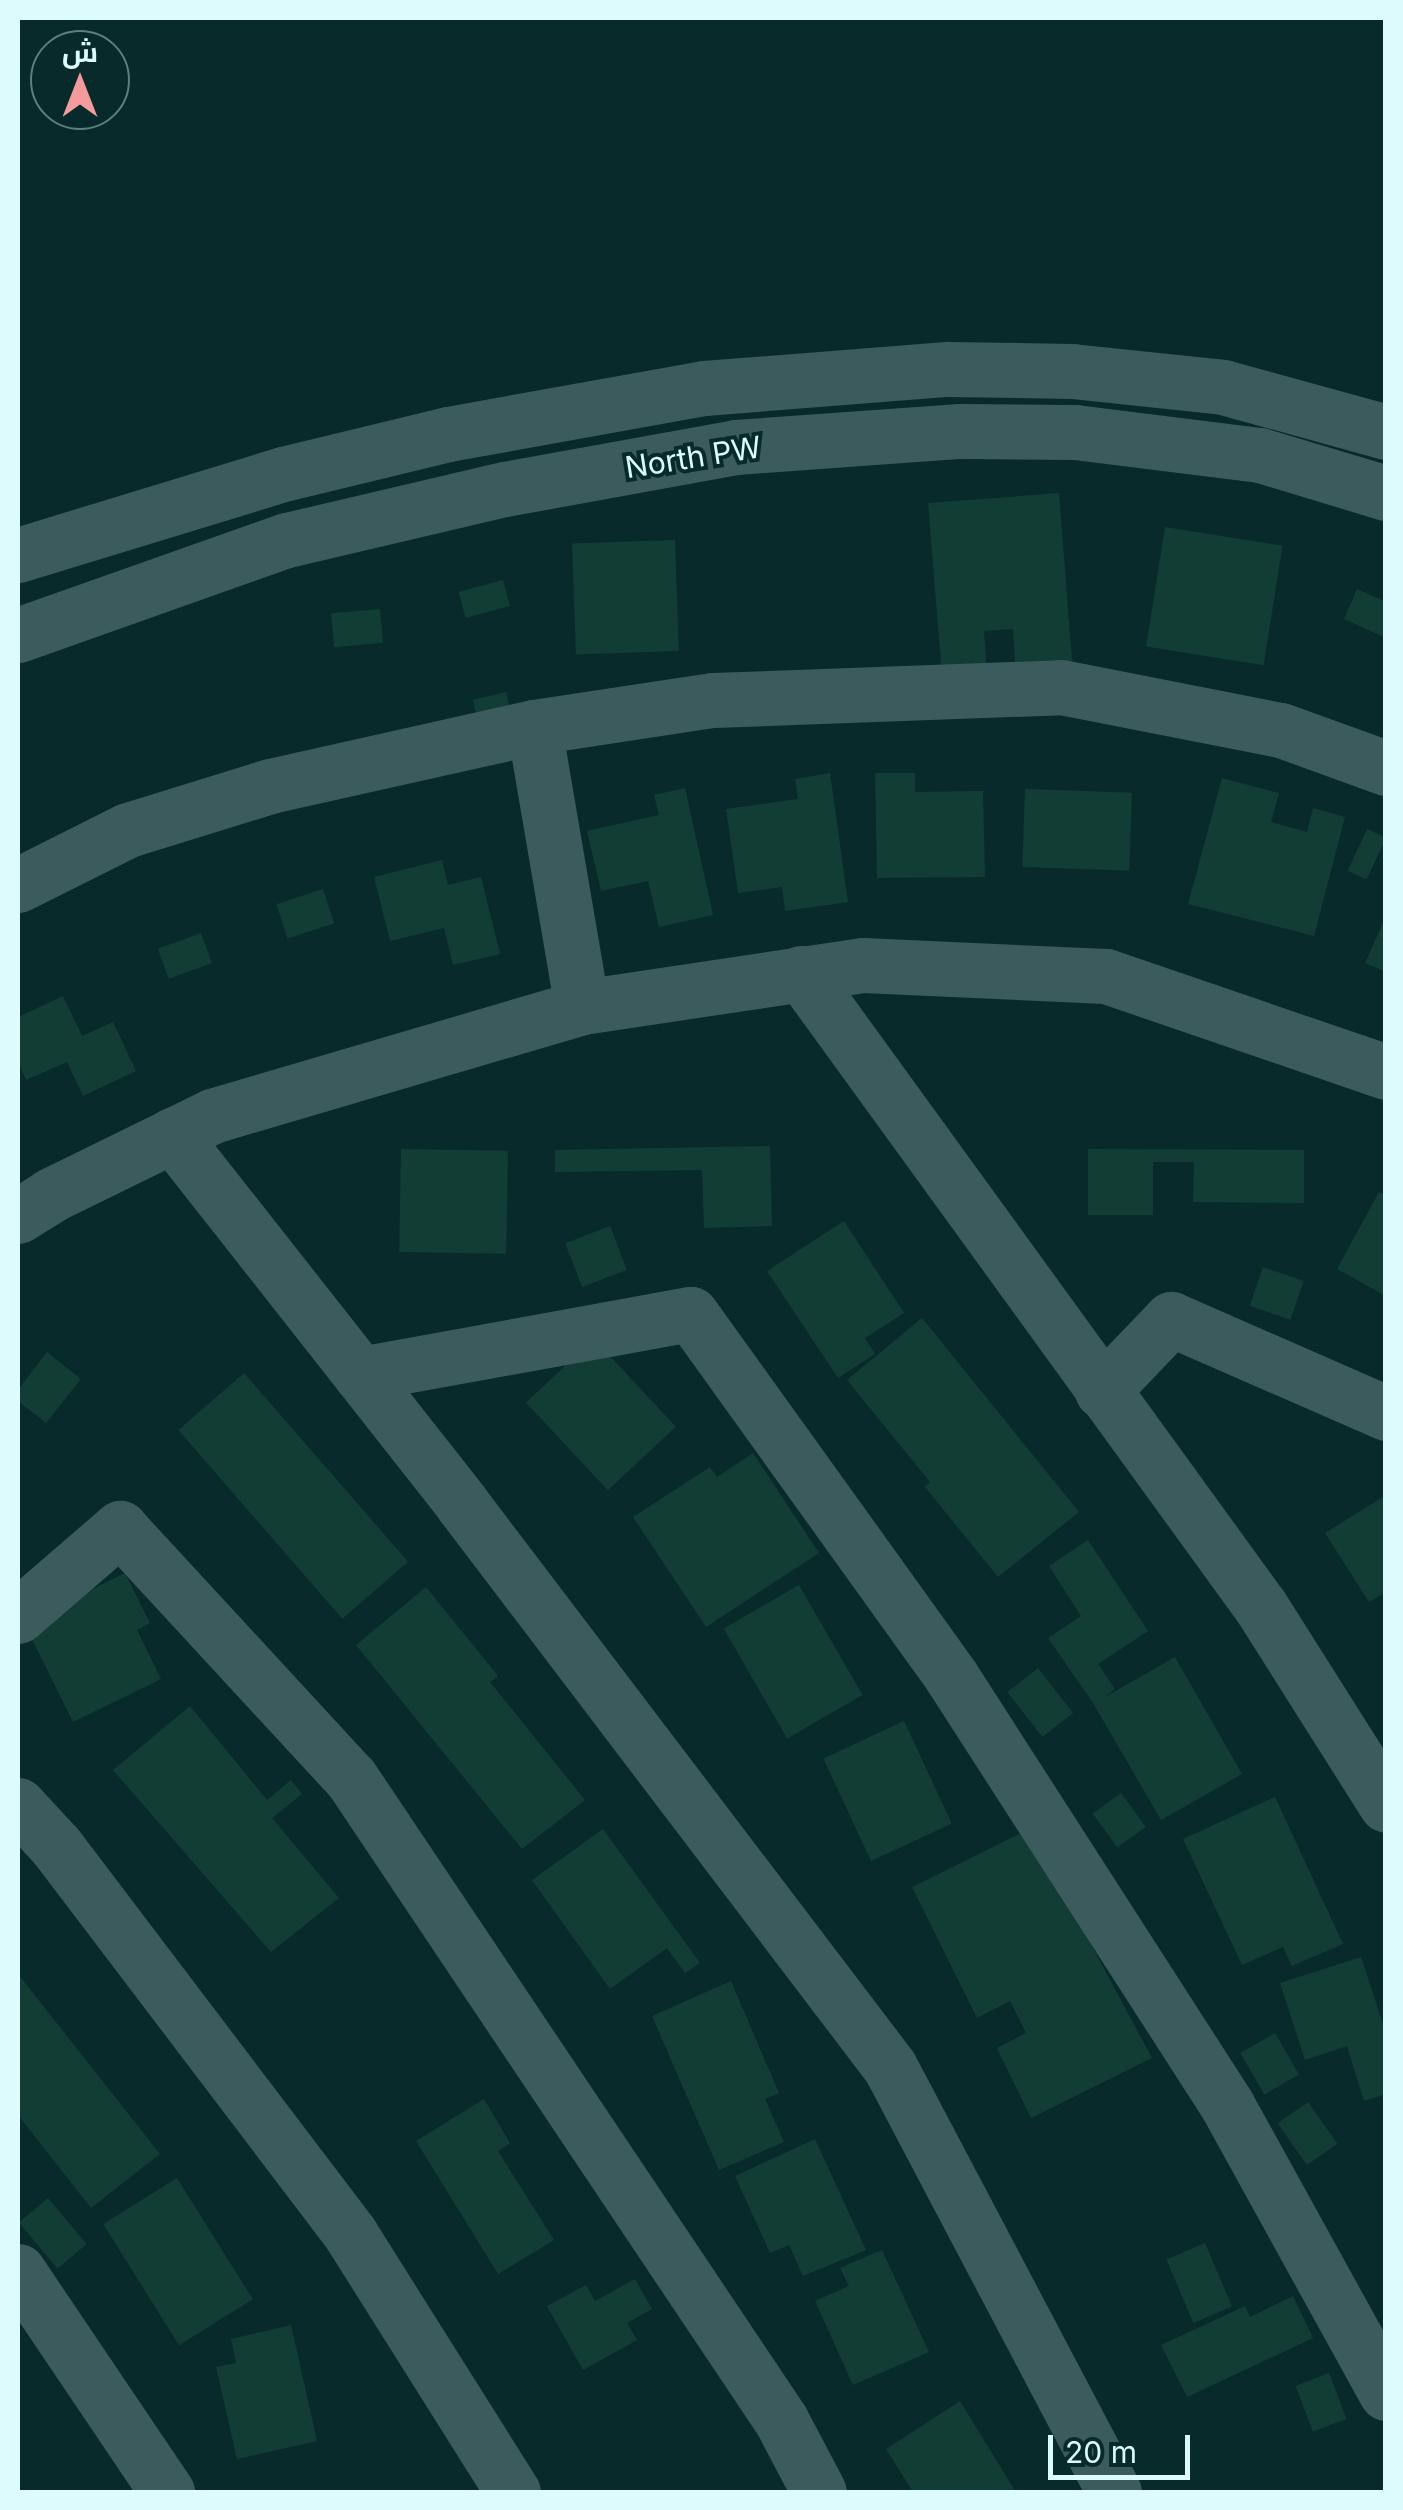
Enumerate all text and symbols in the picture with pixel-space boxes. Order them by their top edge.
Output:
north arrow [30,30,130,130]
text: ش [62,35,98,69]
street label: North PW [622,429,764,485]
scale bar [1053,2415,1196,2477]
text: 20 m [1065,2434,1137,2470]

